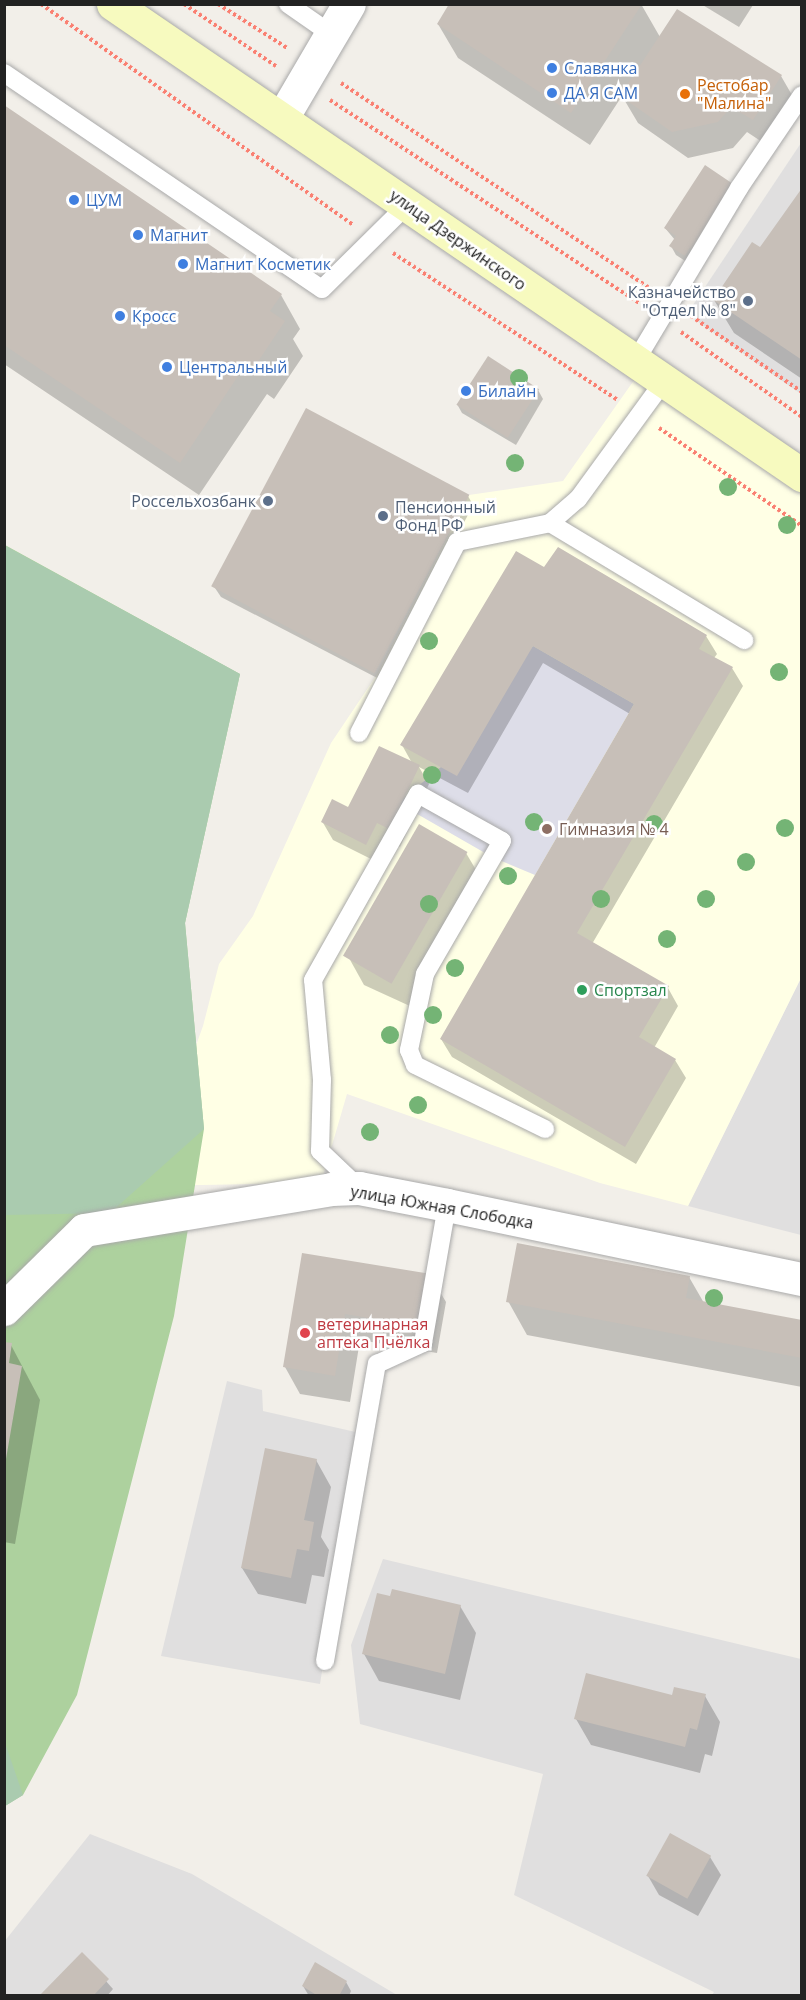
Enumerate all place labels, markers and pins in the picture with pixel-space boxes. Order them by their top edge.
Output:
place label: Славянка [564,58,637,78]
marker: Славянка [545,61,559,75]
place label: Рестобар "Малина" [697,75,771,113]
place label: ДА Я САМ [564,83,638,103]
marker: ДА Я САМ [545,86,559,100]
marker: Рестобар "Малина" [678,87,692,101]
place label: ЦУМ [86,190,122,210]
marker: ЦУМ [67,193,81,207]
place label: Магнит [150,225,208,245]
marker: Магнит [131,228,145,242]
place label: Магнит Косметик [195,254,331,274]
marker: Магнит Косметик [176,257,190,271]
place label: Казначейство "Отдел № 8" [628,282,736,320]
marker: Казначейство "Отдел № 8" [741,294,755,308]
place label: Кросс [132,306,176,326]
marker: Кросс [113,309,127,323]
place label: Центральный [179,357,287,377]
marker: Центральный [160,360,174,374]
place label: Билайн [478,381,536,401]
marker: Билайн [459,384,473,398]
place label: Россельхозбанк [131,491,256,511]
marker: Россельхозбанк [261,494,275,508]
place label: Пенсионный Фонд РФ [395,497,496,535]
marker: Пенсионный Фонд РФ [376,509,390,523]
place label: Гимназия № 4 [559,819,669,839]
marker: Гимназия № 4 [540,822,554,836]
place label: Спортзал [594,980,667,1000]
marker: Спортзал [575,983,589,997]
place label: ветеринарная аптека Пчёлка [317,1314,430,1352]
marker: ветеринарная аптека Пчёлка [298,1326,312,1340]

